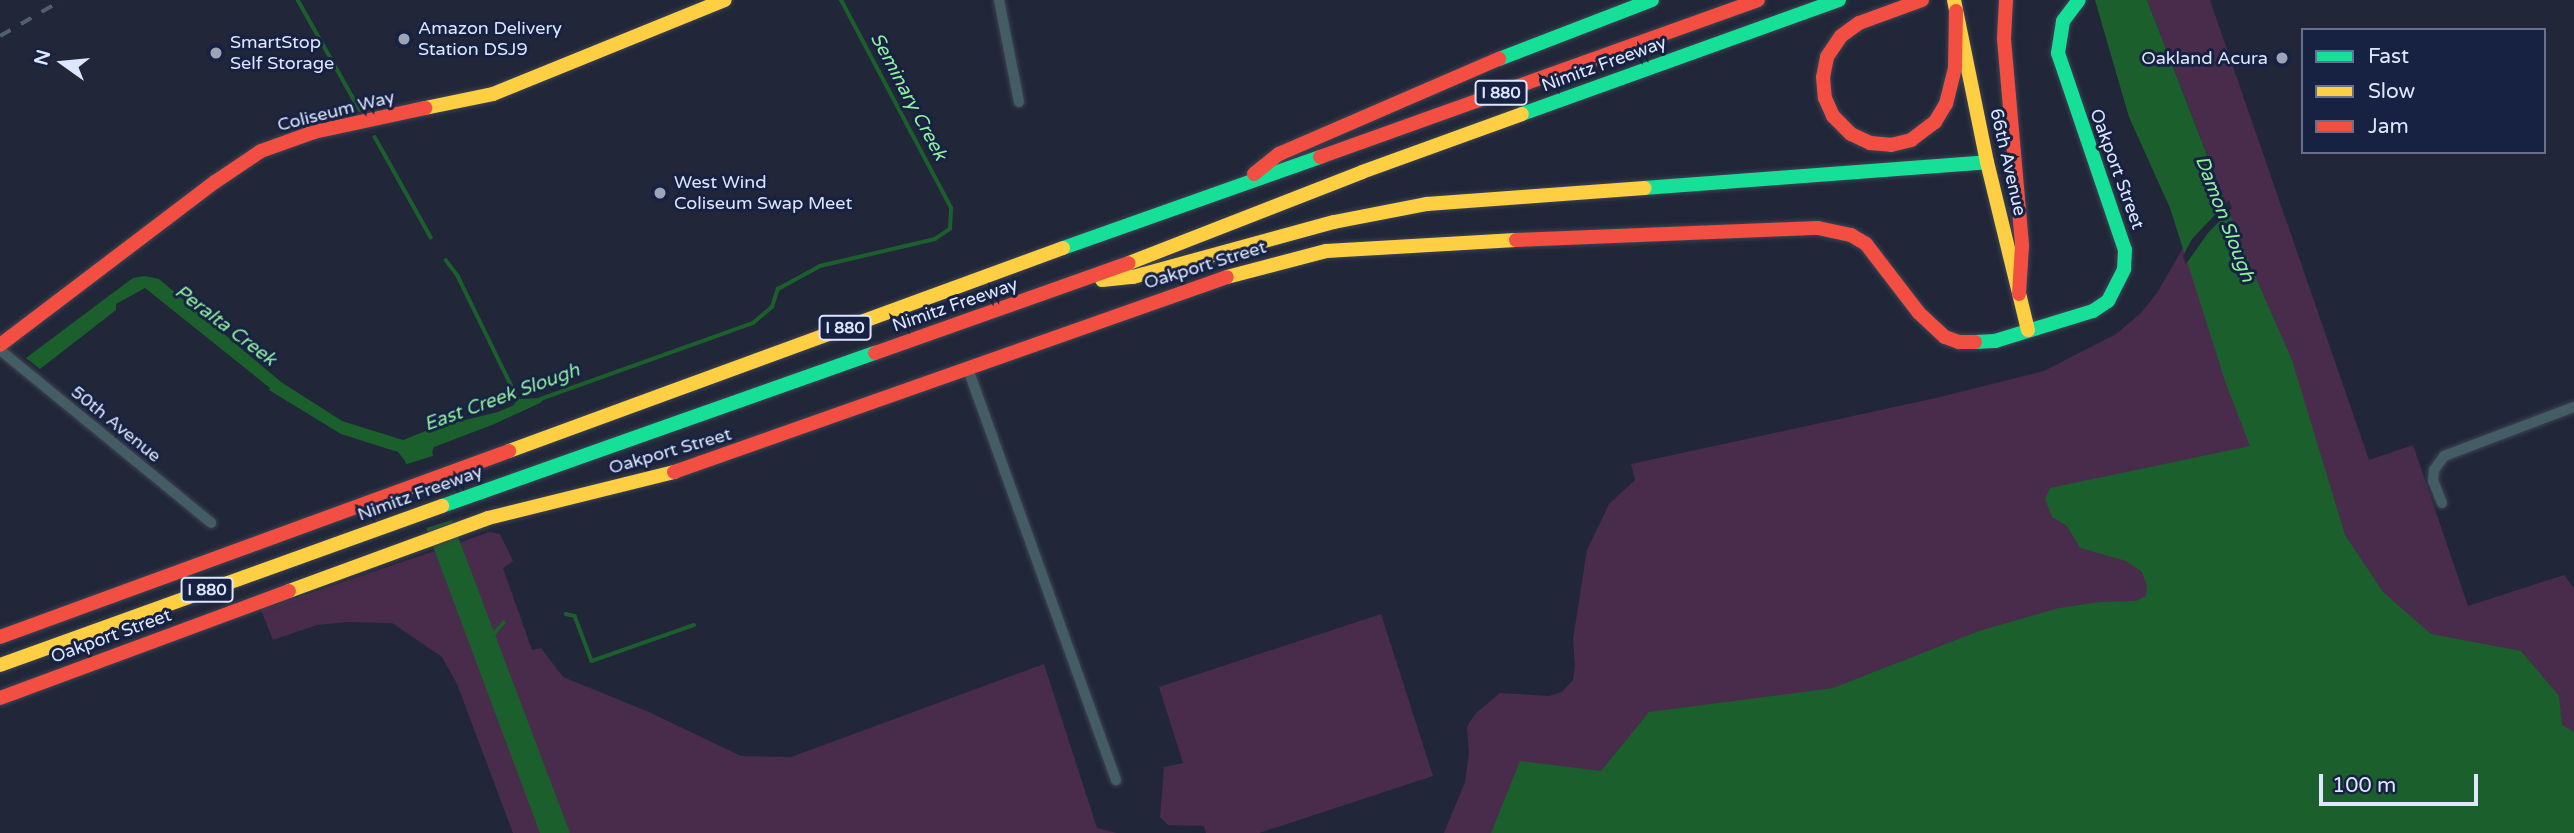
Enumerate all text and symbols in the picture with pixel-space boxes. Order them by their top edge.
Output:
place label: Amazon Delivery Station DSJ9 [418,18,562,60]
north arrow [28,28,98,98]
legend [2301,28,2546,154]
water label: Seminary Creek [865,29,951,165]
marker: Amazon Delivery Station DSJ9 [396,31,412,47]
street label: Nimitz Freeway [1539,31,1669,97]
place label: SmartStop Self Storage [230,32,334,74]
text: Fast [2368,44,2409,69]
marker: SmartStop Self Storage [208,45,224,61]
text: N [30,47,55,68]
place label: Oakland Acura [2141,47,2268,69]
marker: Oakland Acura [2274,50,2290,66]
text: Slow [2368,79,2415,104]
road number: I 880 [1473,80,1529,106]
street label: Coliseum Way [275,86,397,136]
street label: 66th Avenue [1985,106,2031,218]
street label: Oakport Street [2085,106,2149,232]
text: Jam [2368,114,2409,139]
water label: Damon Slough [2189,153,2259,285]
place label: West Wind Coliseum Swap Meet [674,172,852,214]
marker: West Wind Coliseum Swap Meet [652,185,668,201]
street label: Oakport Street [1141,236,1269,294]
street label: Nimitz Freeway [889,273,1021,337]
water label: Peralta Creek [170,281,280,371]
road number: I 880 [817,316,873,340]
water label: East Creek Slough [421,359,583,437]
street label: 50th Avenue [67,381,165,467]
street label: Oakport Street [606,423,734,479]
street label: Nimitz Freeway [355,460,485,526]
road number: I 880 [179,578,235,603]
street label: Oakport Street [48,604,174,668]
scale bar [2322,760,2481,804]
text: 100 m [2332,773,2396,798]

